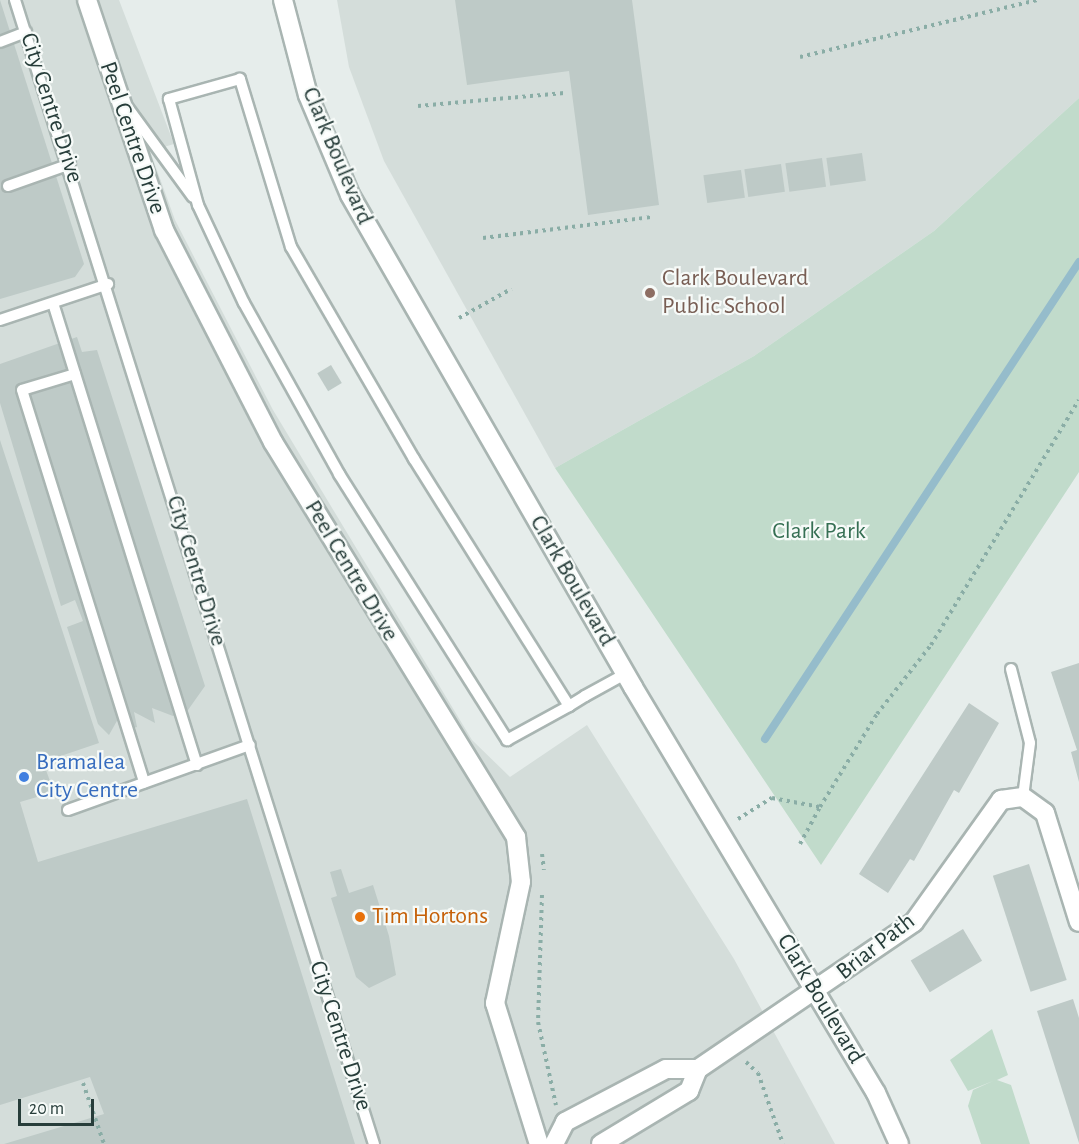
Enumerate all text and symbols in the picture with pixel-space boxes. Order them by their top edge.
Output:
street label: City Centre Drive [13,29,89,187]
street label: Peel Centre Drive [92,58,172,218]
street label: Clark Boulevard [295,83,379,229]
place label: Clark Boulevard Public School [662,265,808,321]
marker: Clark Boulevard Public School [643,286,657,300]
street label: City Centre Drive [159,492,233,650]
street label: Peel Centre Drive [298,495,404,647]
street label: Clark Boulevard [523,510,621,652]
park label: Clark Park [772,518,866,546]
place label: Bramalea City Centre [36,749,138,805]
marker: Bramalea City Centre [17,770,31,784]
place label: Tim Hortons [372,903,488,931]
street label: Briar Path [831,907,921,987]
marker: Tim Hortons [353,910,367,924]
street label: Clark Boulevard [770,929,870,1069]
street label: City Centre Drive [302,957,378,1115]
scale bar [21,1087,98,1125]
text: 20 m [29,1100,64,1118]

